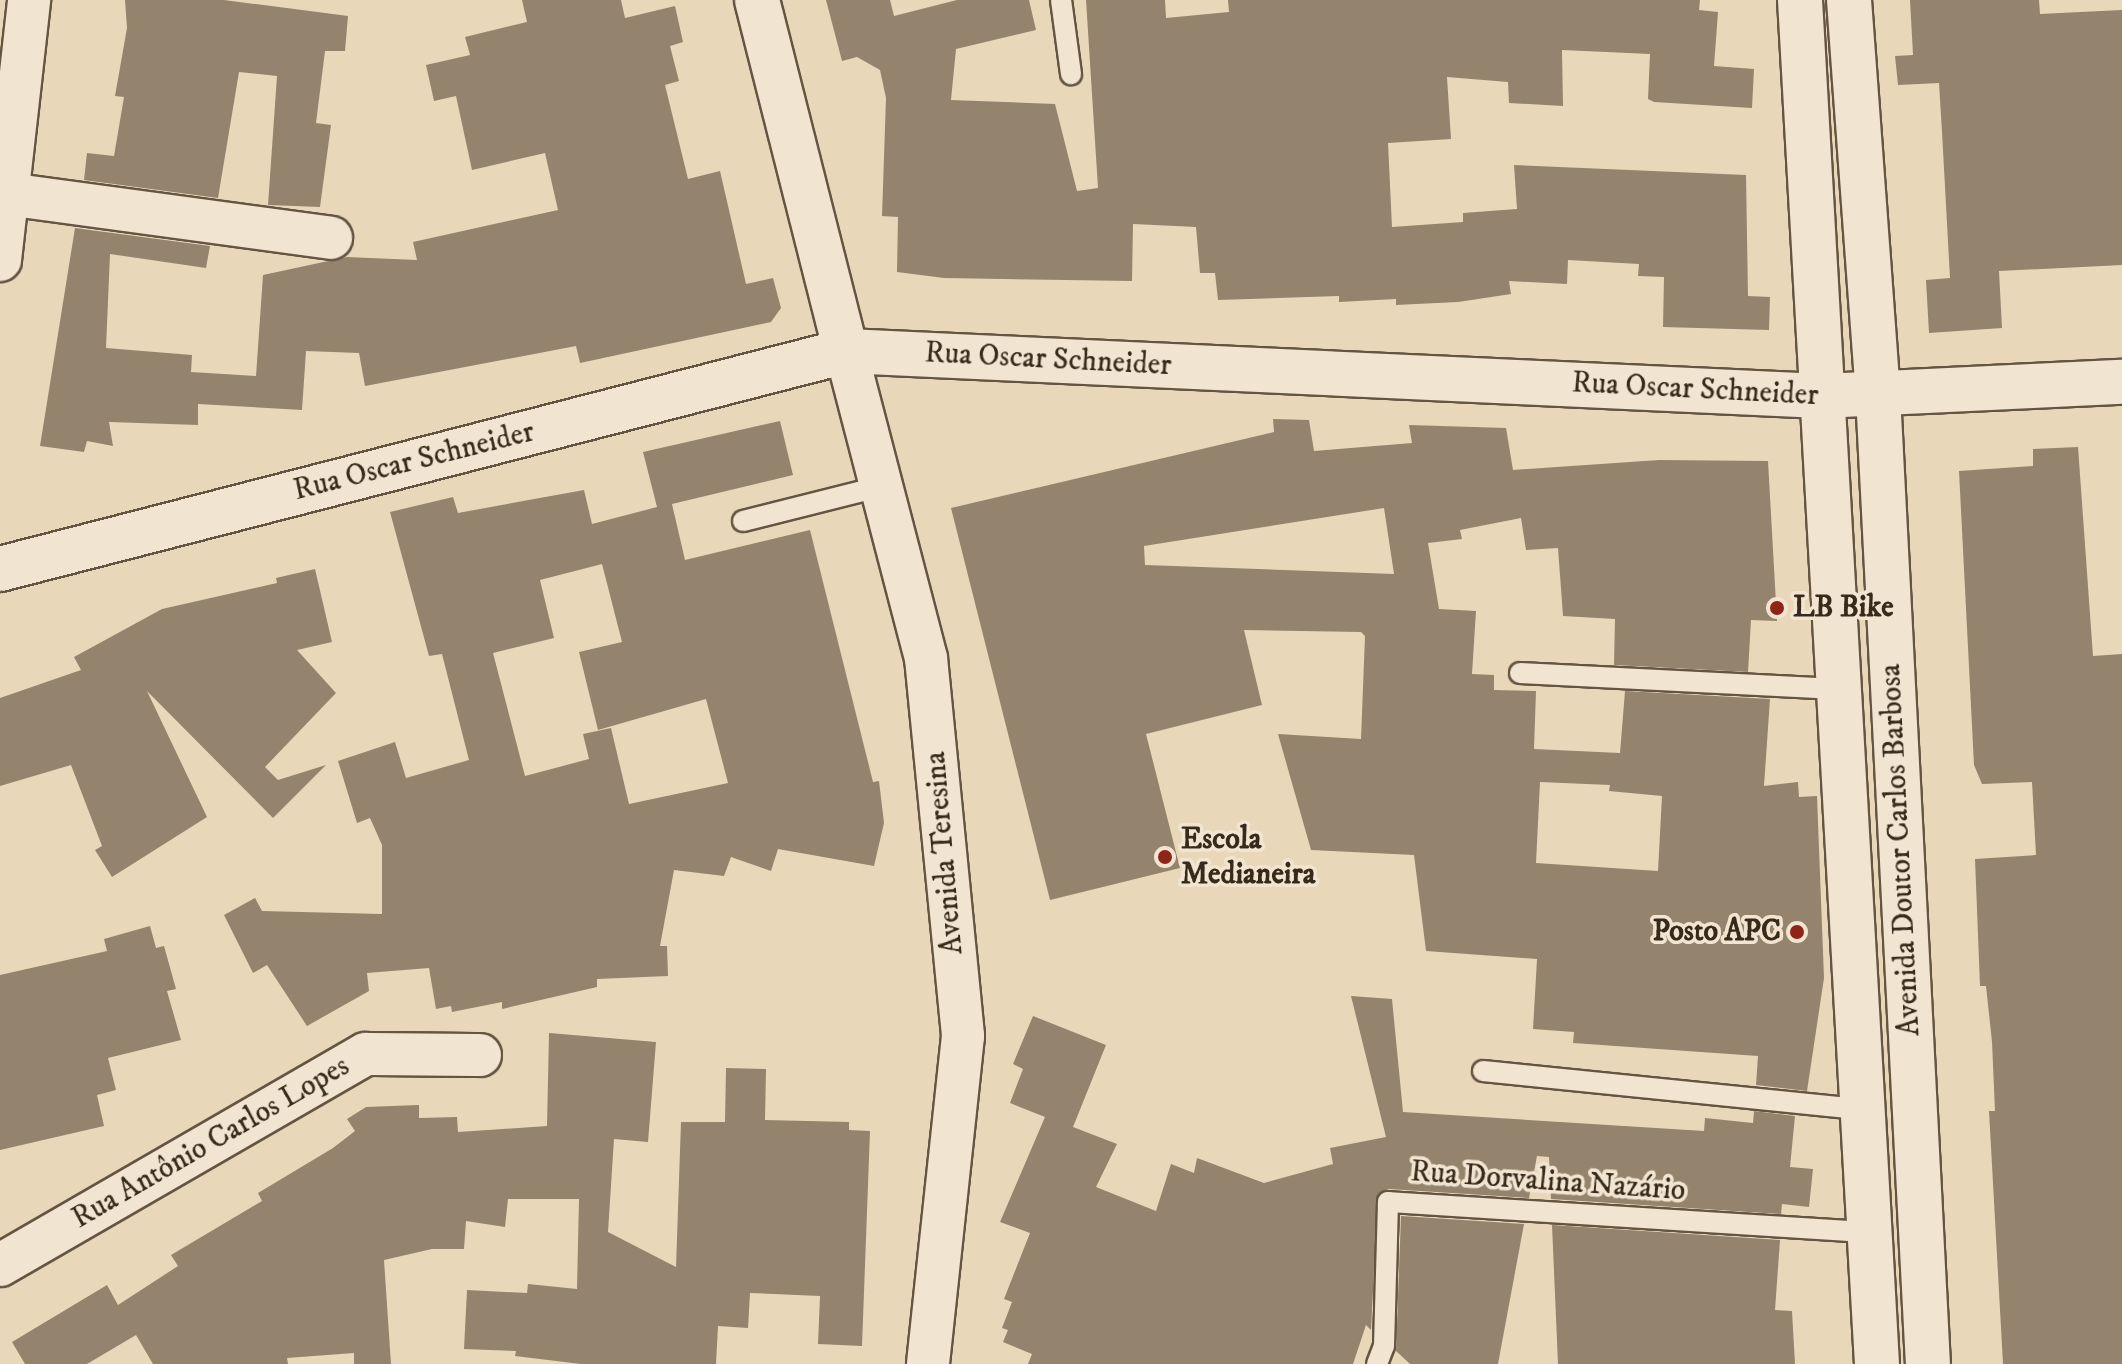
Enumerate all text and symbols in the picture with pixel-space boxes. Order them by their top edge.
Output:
street label: Rua Oscar Schneider [924,336,1172,384]
street label: Rua Oscar Schneider [1571,366,1819,414]
street label: Rua Oscar Schneider [290,415,538,509]
place label: LB Bike [1793,590,1894,626]
marker: LB Bike [1768,599,1786,617]
street label: Avenida Doutor Carlos Barbosa [1873,663,1929,1037]
street label: Avenida Teresina [918,750,972,956]
place label: Escola Medianeira [1181,822,1316,892]
marker: Escola Medianeira [1156,848,1174,866]
place label: Posto APC [1652,914,1781,950]
marker: Posto APC [1788,923,1806,941]
street label: Rua Antônio Carlos Lopes [66,1049,356,1237]
street label: Rua Dorvalina Nazário [1409,1154,1687,1210]

